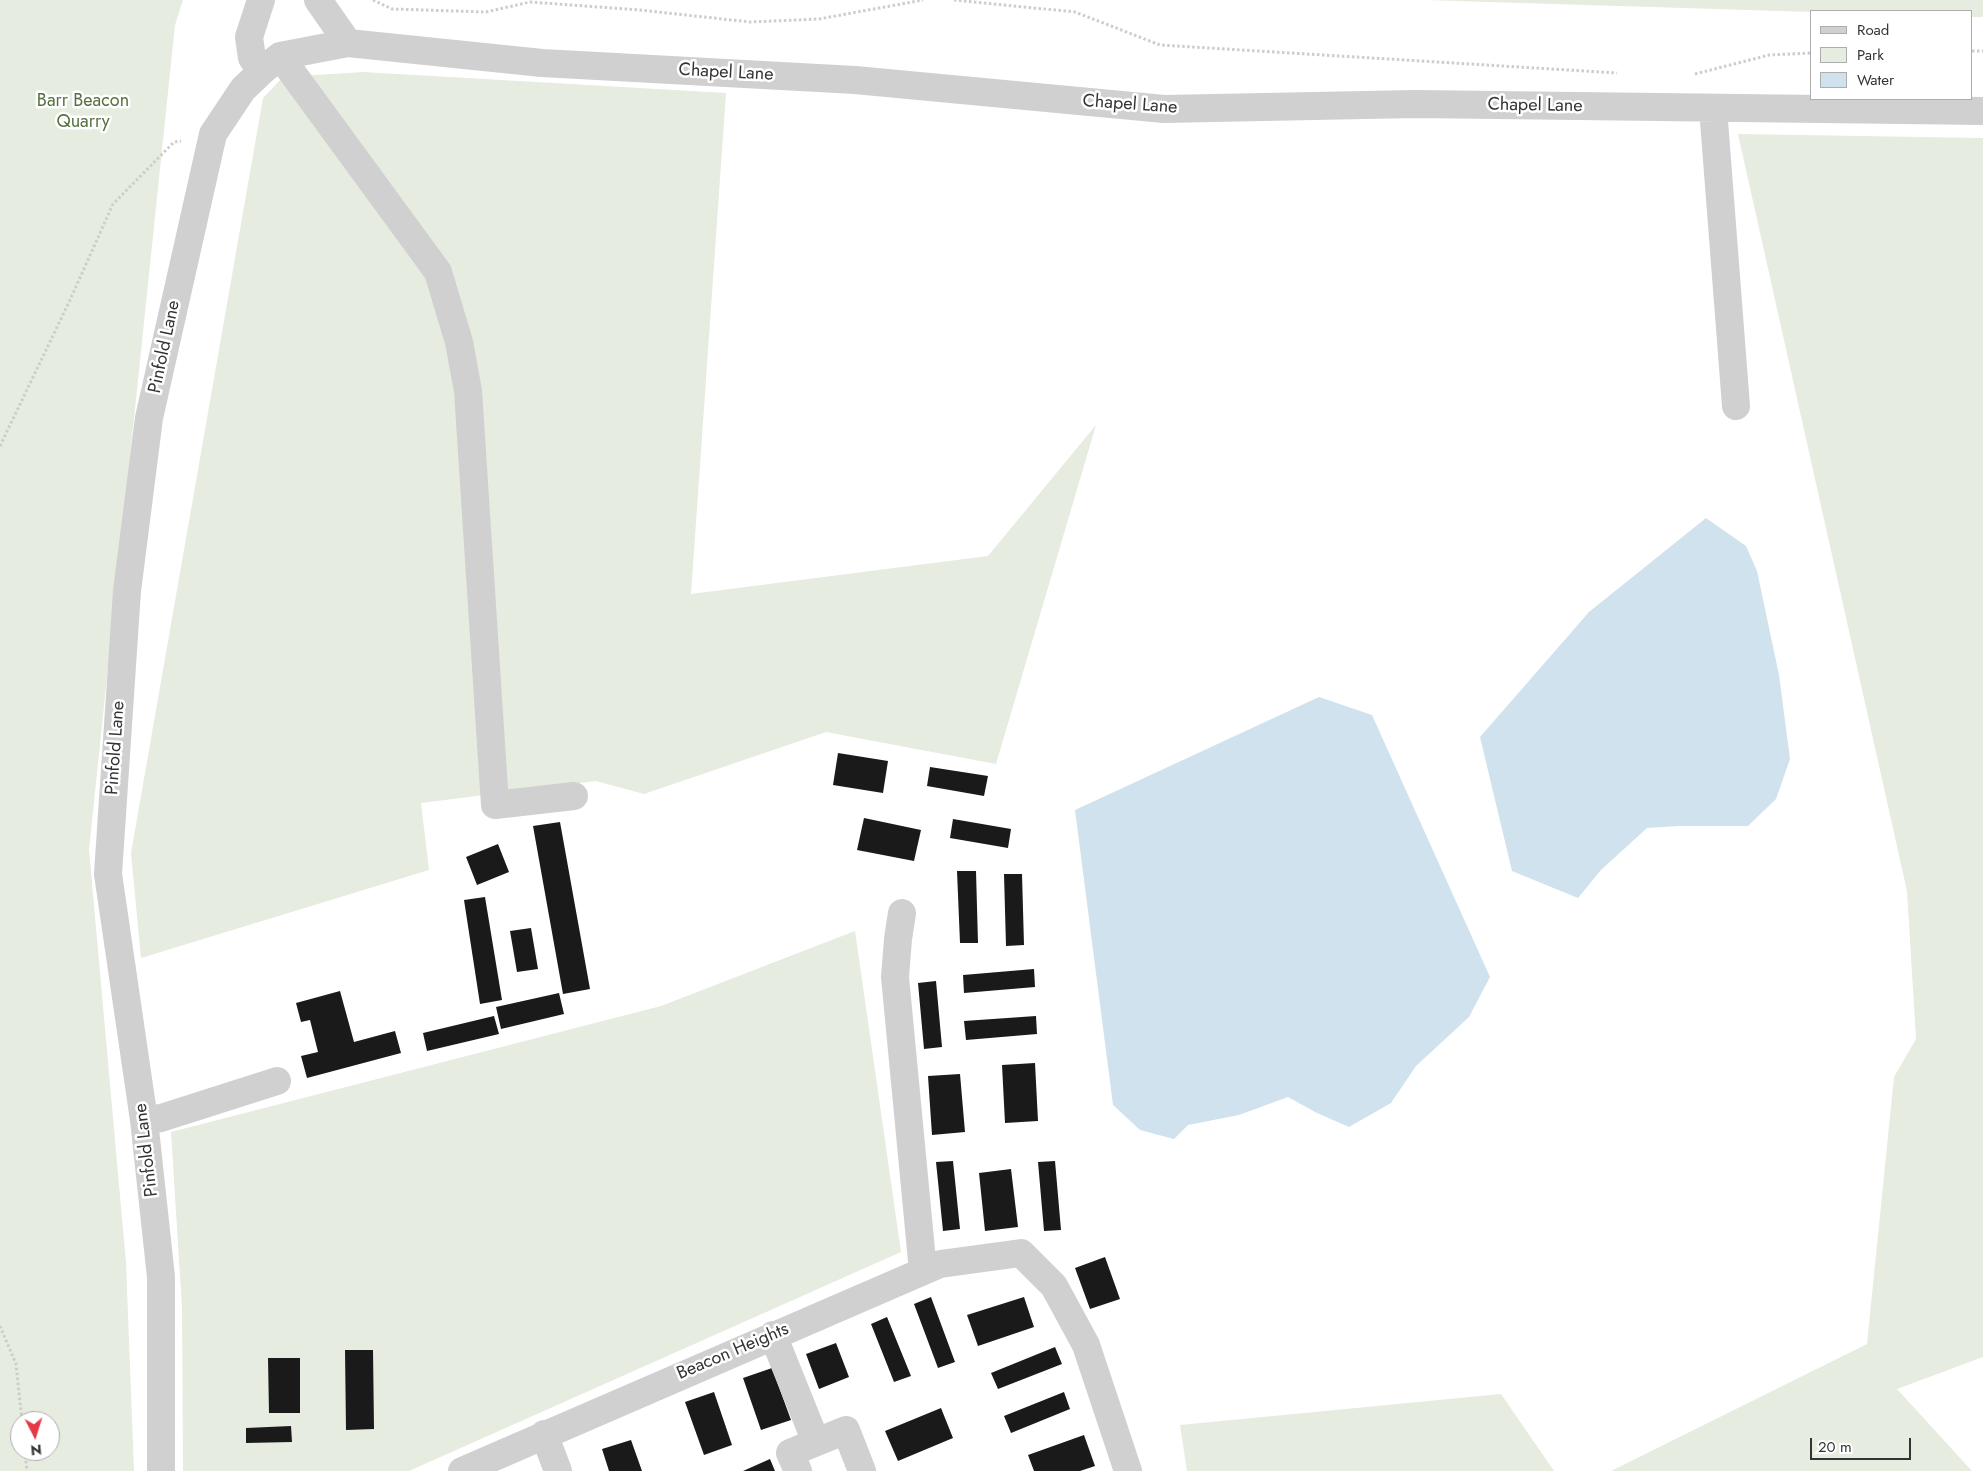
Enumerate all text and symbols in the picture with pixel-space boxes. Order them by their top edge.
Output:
legend [1810,10,1973,100]
text: Road [1857,19,1889,41]
text: Park [1857,44,1884,66]
street label: Chapel Lane [678,60,774,86]
text: Water [1857,69,1894,91]
park label: Barr Beacon Quarry [37,91,129,134]
street label: Chapel Lane [1082,91,1178,119]
street label: Chapel Lane [1487,94,1583,118]
street label: Pinfold Lane [145,299,185,395]
street label: Pinfold Lane [102,700,130,796]
street label: Pinfold Lane [131,1102,163,1198]
street label: Beacon Heights [674,1319,792,1385]
north arrow [10,1411,60,1461]
scale bar [1813,1428,1914,1460]
text: 20 m [1818,1436,1852,1458]
text: N [30,1440,43,1460]

